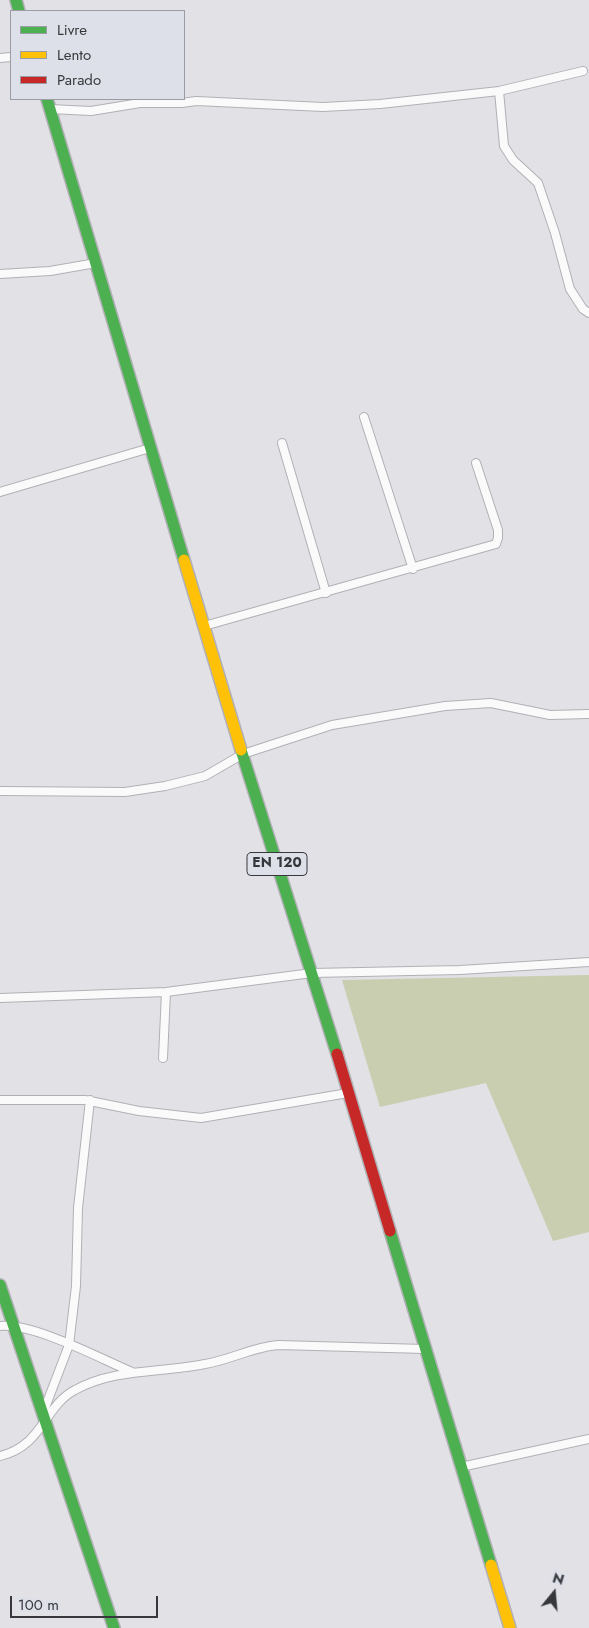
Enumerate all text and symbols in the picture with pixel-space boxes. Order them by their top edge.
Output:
legend [10,10,185,100]
text: Livre [57,19,87,41]
text: Lento [57,44,91,66]
text: Parado [57,69,101,91]
road number: EN 120 [247,852,307,876]
text: N [550,1567,567,1590]
north arrow [529,1568,579,1618]
scale bar [12,1586,160,1618]
text: 100 m [18,1594,59,1616]

